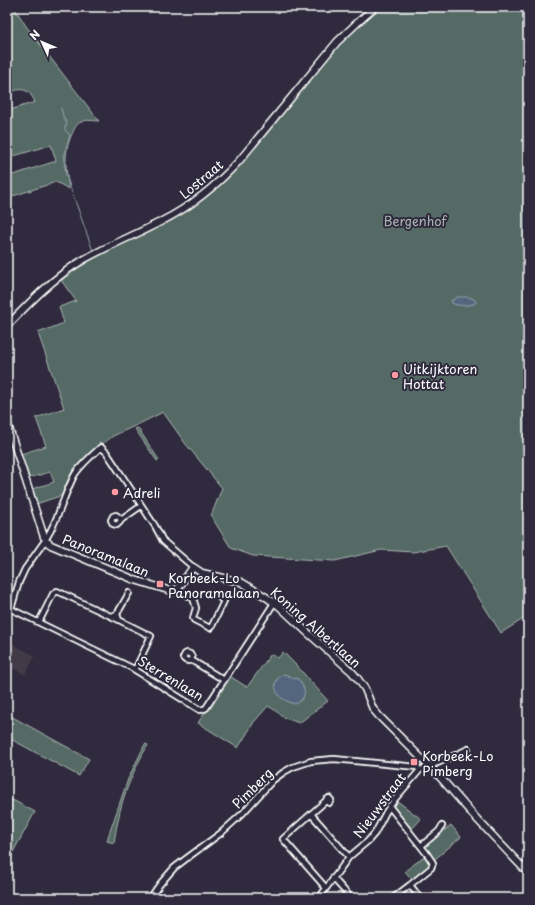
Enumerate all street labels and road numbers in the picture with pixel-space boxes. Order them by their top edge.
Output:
street label: Lostraat [175,155,227,203]
street label: Panoramalaan [60,529,152,581]
street label: Koning Albertlaan [267,582,365,672]
street label: Sterrenlaan [135,651,207,705]
street label: Pimberg [227,763,277,813]
street label: Nieuwstraat [348,769,410,841]

